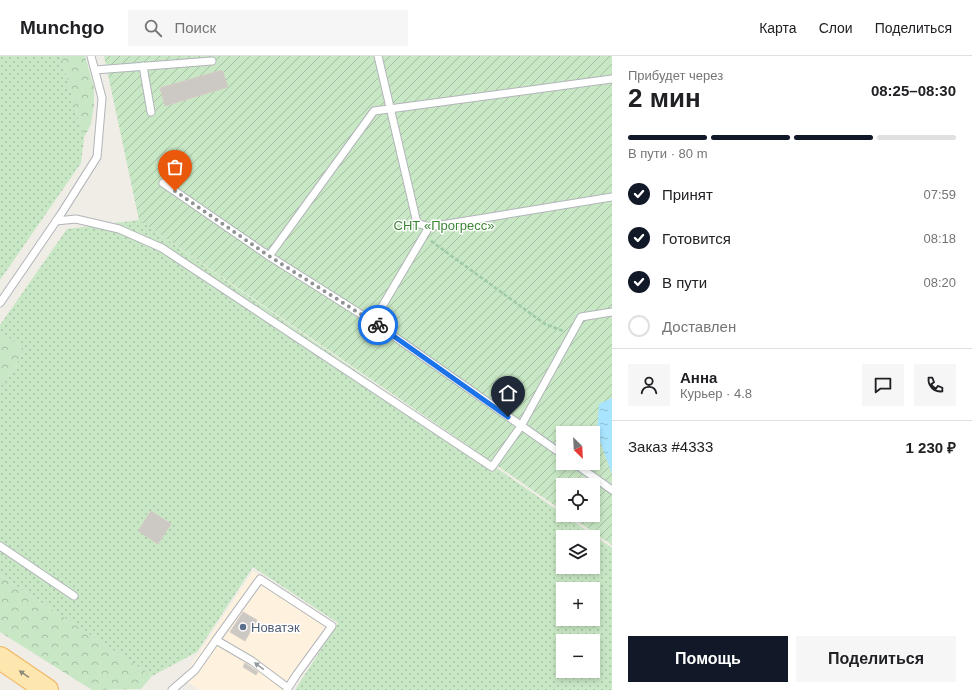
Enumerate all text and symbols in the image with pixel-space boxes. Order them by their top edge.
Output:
search box [128,10,408,46]
text: Munchgo [20,17,104,38]
icon: search [142,17,164,39]
text: Поиск [174,19,216,36]
text: Карта [759,20,797,36]
text: Слои [819,20,853,36]
text: Поделиться [875,20,952,36]
text: Прибудет через [628,68,723,83]
text: 08:25–08:30 [871,82,956,99]
text: 2 мин [628,83,701,113]
text: В пути · 80 m [628,146,708,161]
pin [158,150,192,191]
icon: bag [164,156,186,178]
icon: check [628,183,650,205]
text: Принят [662,186,713,203]
text: 07:59 [923,187,956,202]
park label: СНТ «Прогресс» [394,218,494,233]
icon: check [628,227,650,249]
text: Готовится [662,230,731,247]
text: 08:18 [923,231,956,246]
icon: check [628,271,650,293]
text: В пути [662,274,707,291]
text: 08:20 [923,275,956,290]
courier [358,305,398,345]
icon: bike [367,314,389,336]
text: Доставлен [662,318,736,335]
button: person [628,364,670,406]
button: chat [862,364,904,406]
button: phone [914,364,956,406]
text: Анна [680,369,717,386]
pin [491,376,525,417]
icon: home [497,382,519,404]
text: Курьер · 4.8 [680,386,752,401]
north arrow [556,426,600,470]
map controls [556,426,600,678]
text: Заказ #4333 [628,438,713,455]
text: 1 230 ₽ [906,439,956,456]
button: locate [556,478,600,522]
button: layers [556,530,600,574]
button: + [556,582,600,626]
place label: Новатэк [251,620,300,635]
marker: Новатэк [238,622,248,632]
button: − [556,634,600,678]
button: Помощь [628,636,788,682]
button: Поделиться [796,636,956,682]
one-way arrow [254,662,264,670]
one-way arrow [18,670,29,678]

